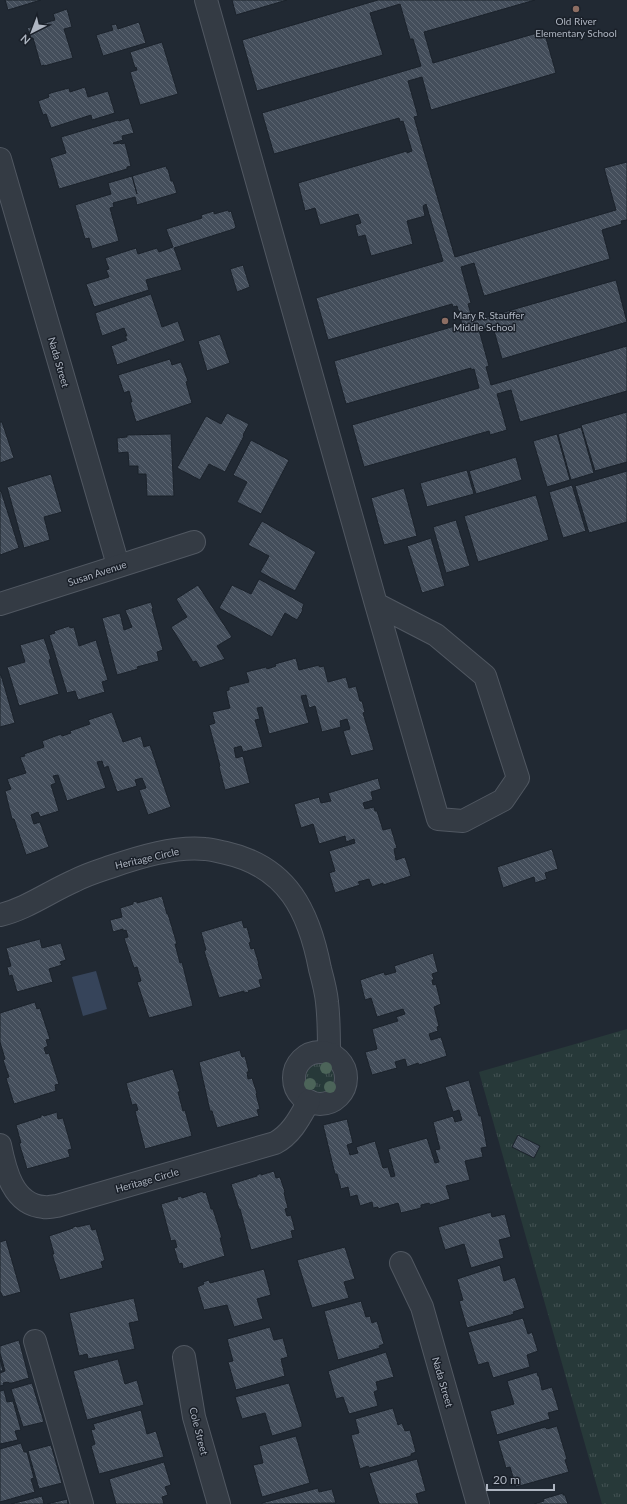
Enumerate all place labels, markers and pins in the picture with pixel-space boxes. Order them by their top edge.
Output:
marker: Old River Elementary School [571,4,581,14]
place label: Old River Elementary School [535,15,617,39]
place label: Mary R. Stauffer Middle School [453,309,525,333]
marker: Mary R. Stauffer Middle School [440,316,450,326]

